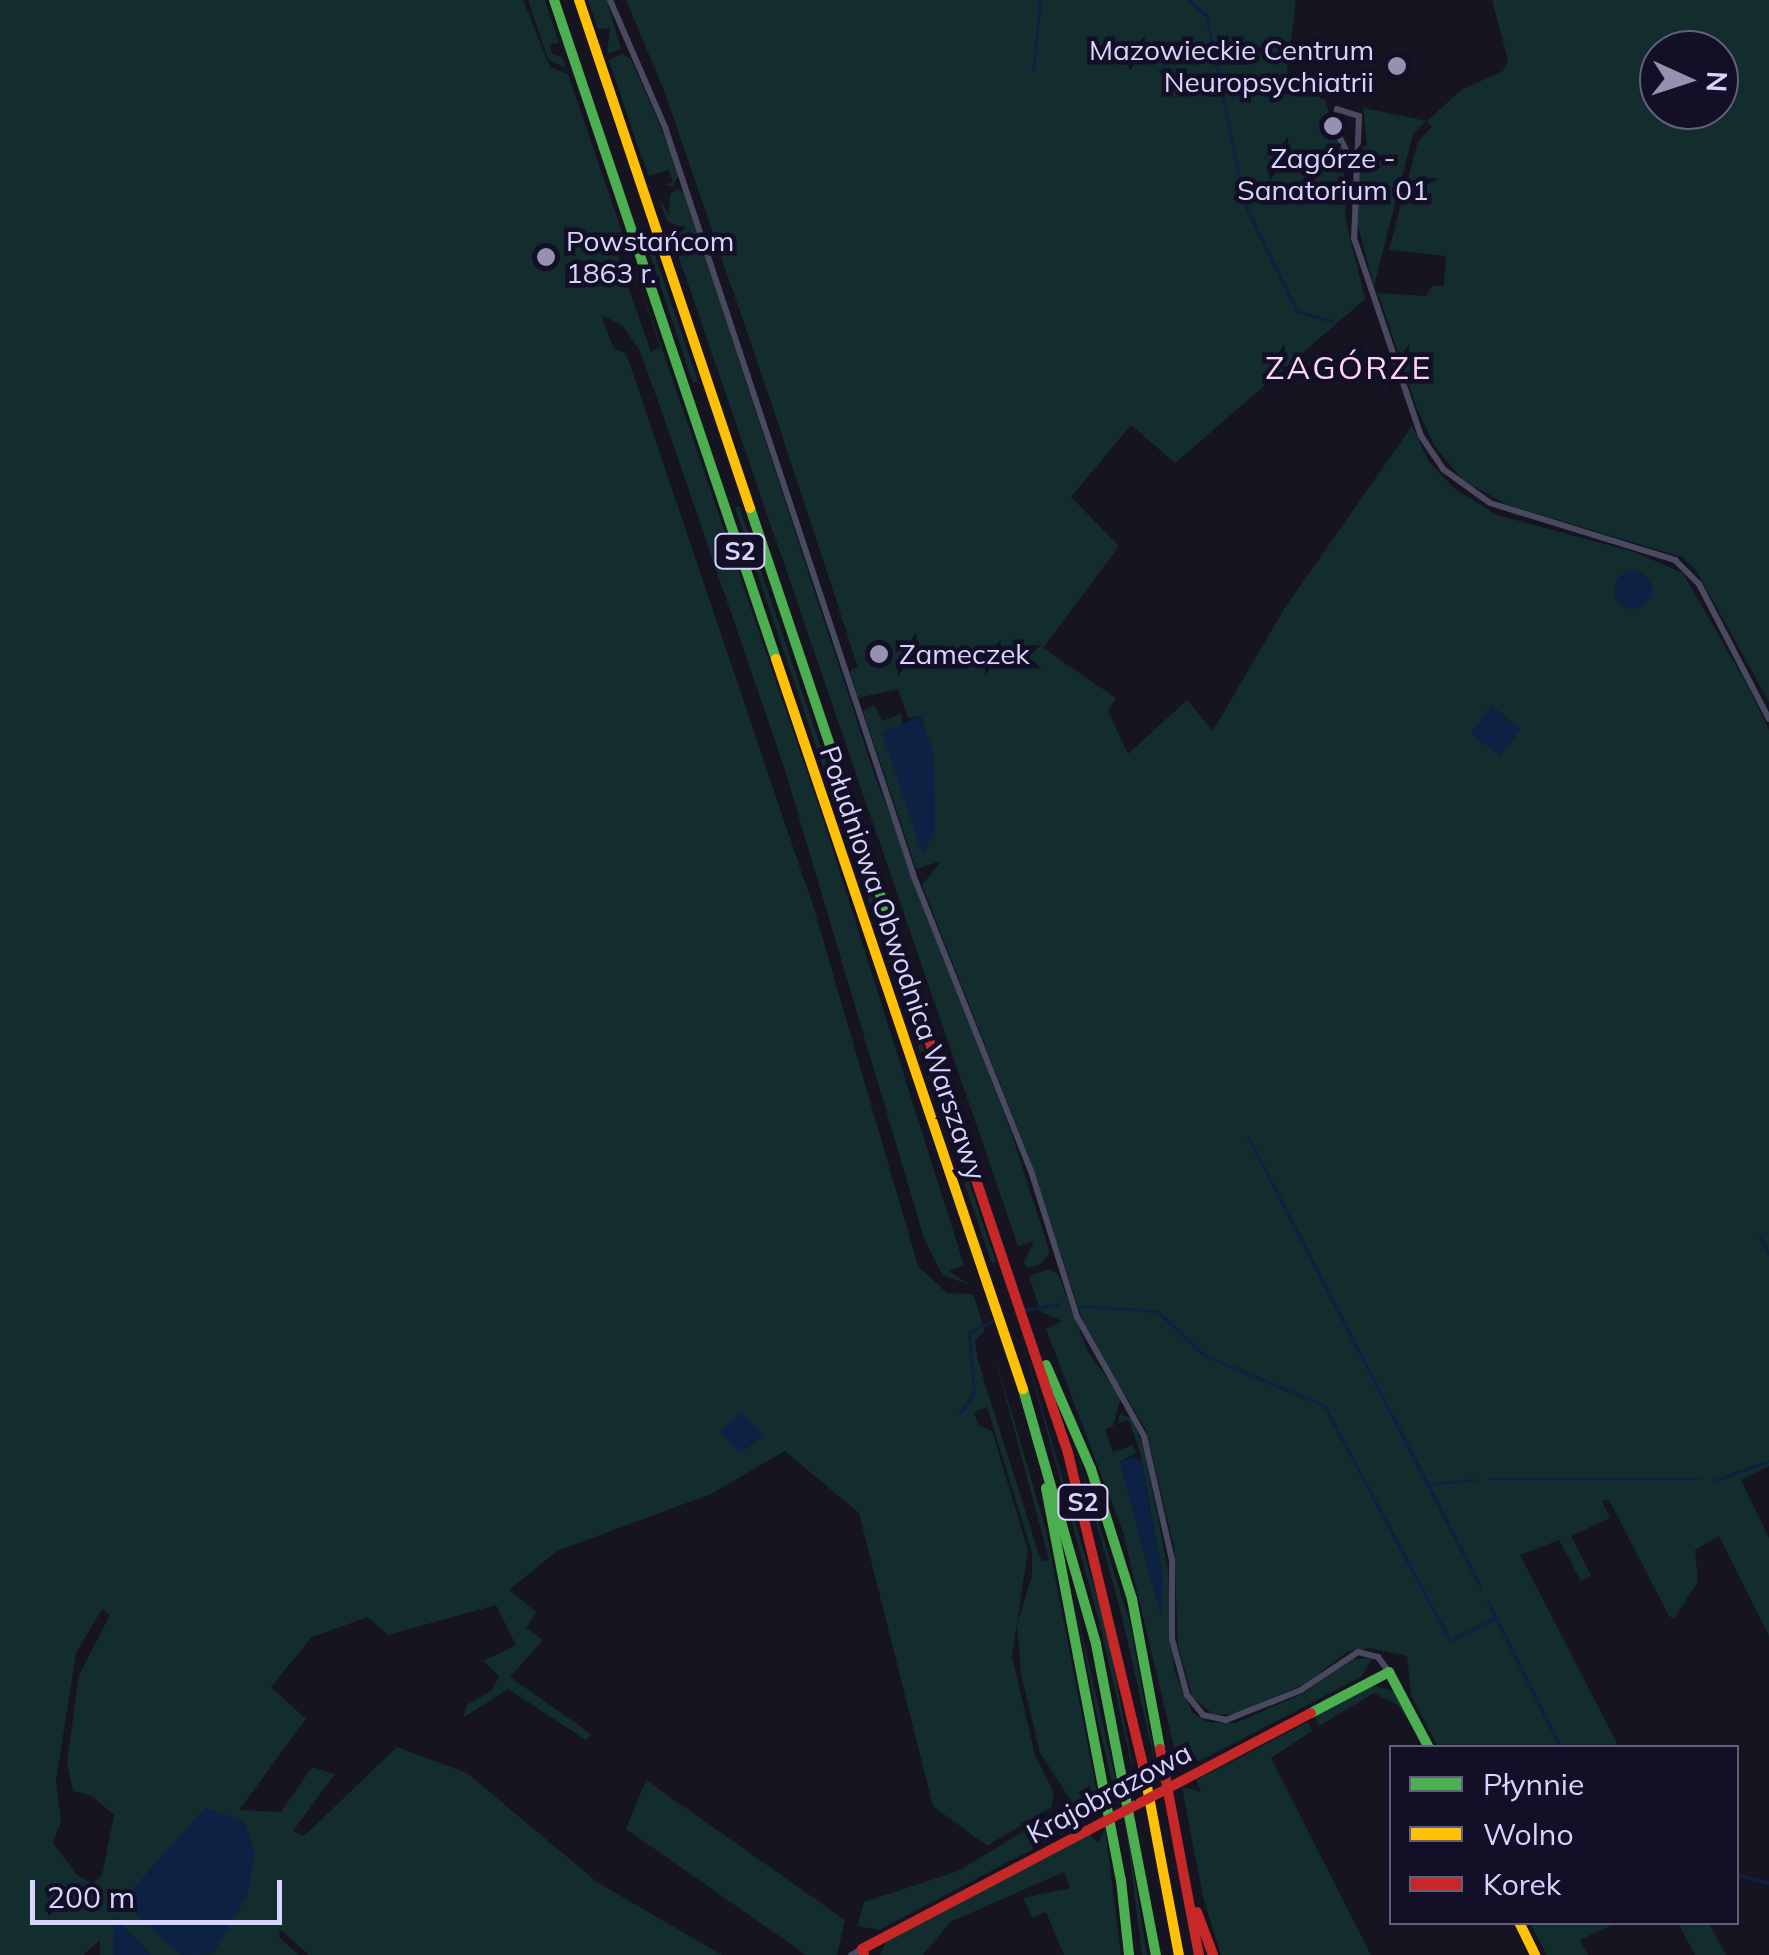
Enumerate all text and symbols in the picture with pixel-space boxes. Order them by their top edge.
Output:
north arrow [1639,30,1739,130]
place label: Mazowieckie Centrum Neuropsychiatrii [1089,33,1374,99]
marker: Mazowieckie Centrum Neuropsychiatrii [1384,53,1410,79]
text: N [1699,70,1735,93]
marker: Zagórze - Sanatorium 01 [1322,115,1344,137]
place label: Zagórze - Sanatorium 01 [1237,141,1429,207]
place label: Powstańcom 1863 r. [566,224,734,290]
marker: Powstańcom 1863 r. [535,246,557,268]
district label: ZAGÓRZE [1265,348,1433,386]
road number: S2 [712,531,768,571]
place label: Zameczek [899,637,1030,671]
marker: Zameczek [868,643,890,665]
street label: Południowa Obwodnica Warszawy [813,741,993,1185]
road number: S2 [1056,1482,1110,1522]
street label: Krajobrazowa [1021,1736,1197,1850]
legend [1389,1745,1739,1925]
text: Płynnie [1483,1765,1584,1803]
text: Wolno [1483,1815,1574,1853]
scale bar [35,1860,288,1922]
text: Korek [1483,1865,1561,1903]
text: 200 m [47,1878,135,1916]

